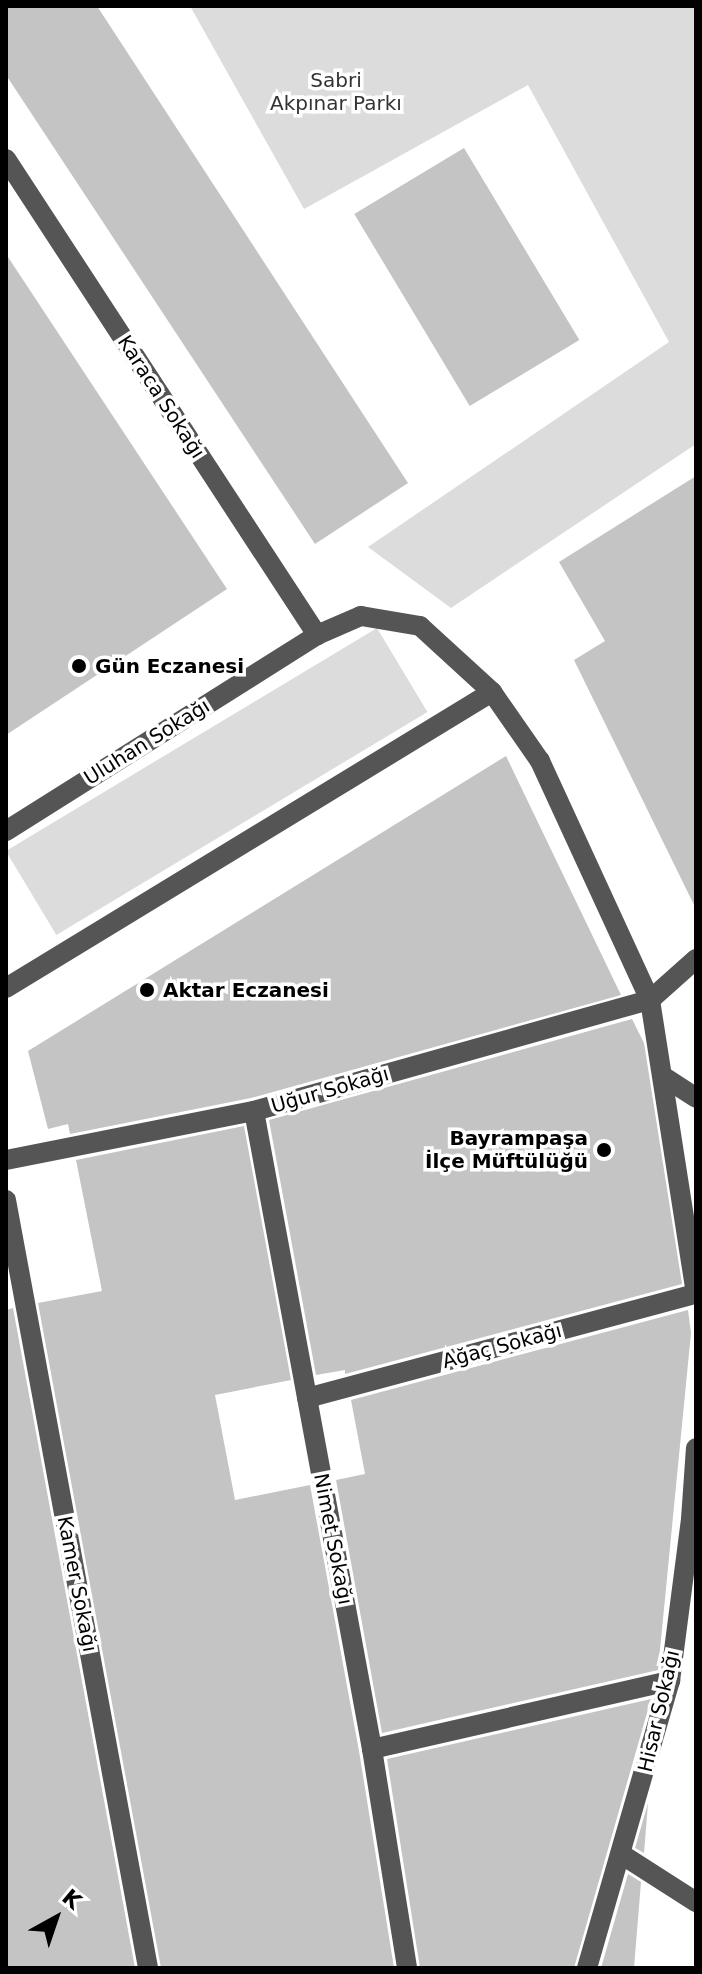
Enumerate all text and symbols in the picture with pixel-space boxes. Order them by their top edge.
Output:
park label: Sabri Akpınar Parkı [270,68,402,115]
street label: Karaca Sokağı [112,331,210,463]
place label: Gün Eczanesi [95,654,244,678]
marker: Gün Eczanesi [70,657,88,675]
street label: Uluhan Sokağı [80,694,214,790]
place label: Aktar Eczanesi [163,978,329,1002]
marker: Aktar Eczanesi [138,981,156,999]
street label: Uğur Sokağı [268,1062,392,1118]
place label: Bayrampaşa İlçe Müftülüğü [425,1126,588,1173]
marker: Bayrampaşa İlçe Müftülüğü [595,1141,613,1159]
street label: Ağaç Sokağı [440,1319,564,1373]
street label: Nimet Sokağı [309,1471,357,1607]
street label: Kamer Sokağı [52,1514,102,1654]
street label: Hisar Sokağı [633,1648,685,1774]
north arrow [16,1878,96,1958]
text: K [57,1884,86,1914]

